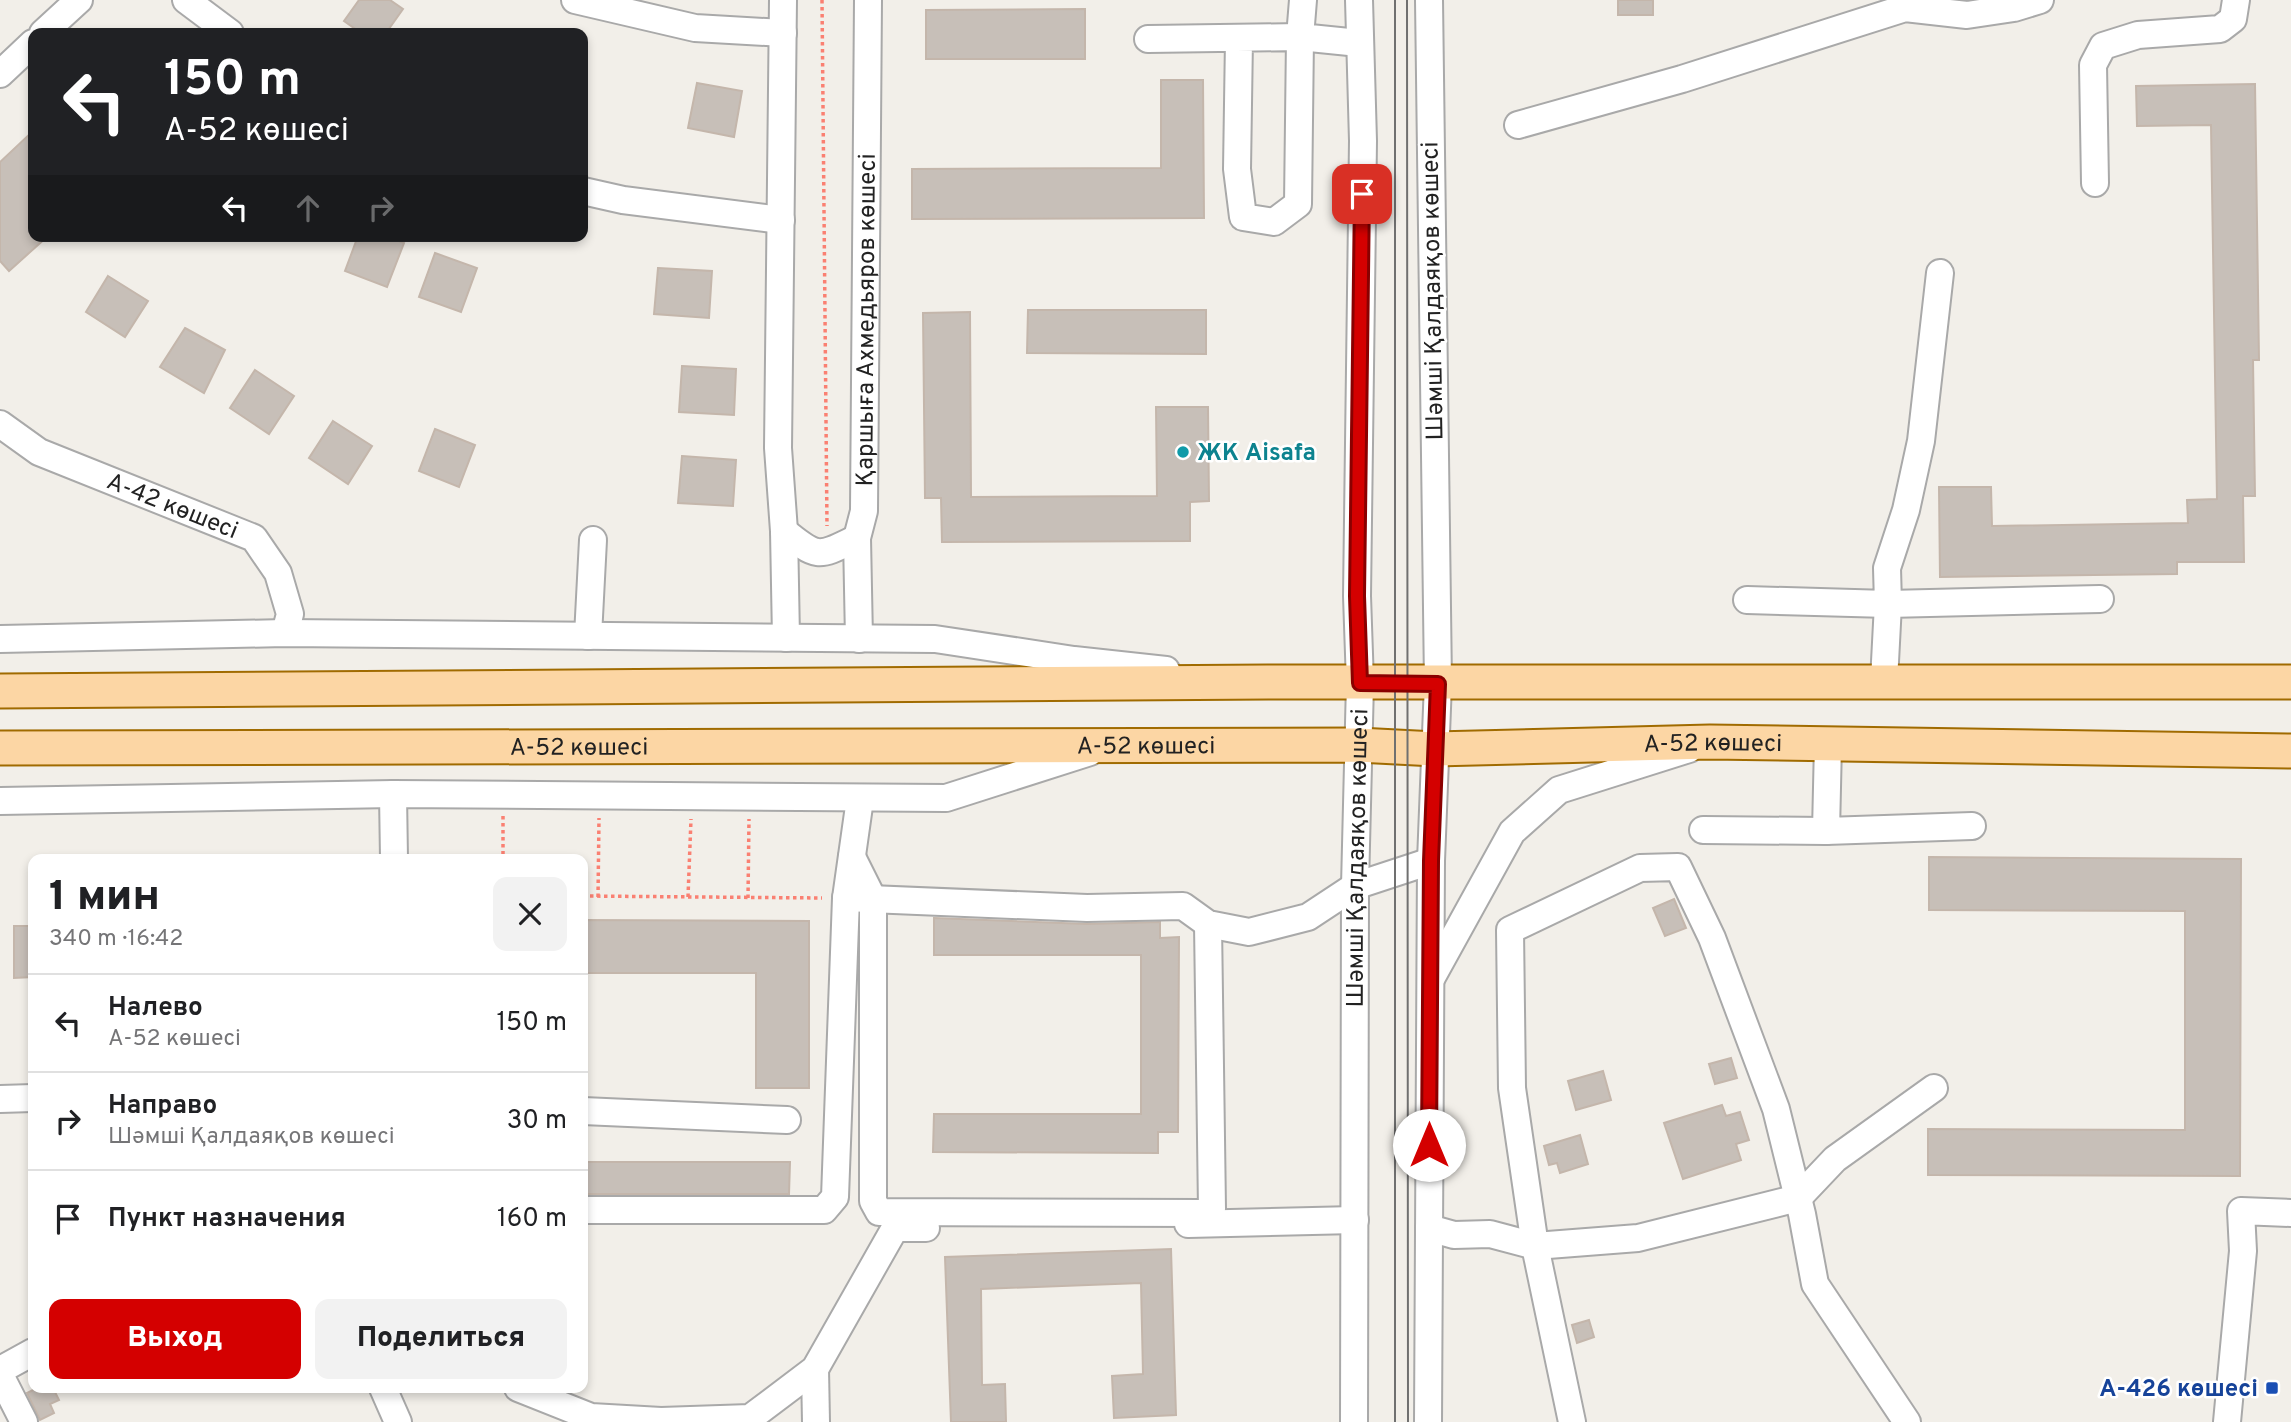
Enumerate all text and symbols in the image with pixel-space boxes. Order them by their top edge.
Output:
text: 150 m [164,51,301,113]
icon: left [49,56,140,147]
text: А-52 көшесі [164,112,349,152]
street label: Шәмші Қалдаяқов көшесі [1416,141,1452,441]
street label: Қаршыға Ахмедьяров көшесі [851,153,884,487]
pin [1332,164,1392,224]
icon: arrive [1343,175,1381,213]
icon: left [216,189,254,227]
icon: ahead [289,189,327,227]
icon: right [362,189,400,227]
place label: ЖК Aisafa [1197,439,1316,469]
marker: ЖК Aisafa [1175,444,1191,460]
street label: А-42 көшесі [102,468,242,547]
street label: Шәмші Қалдаяқов көшесі [1342,708,1376,1008]
street label: А-52 көшесі [1643,729,1782,761]
street label: А-52 көшесі [1077,732,1215,763]
street label: А-52 көшесі [510,734,648,764]
text: 1 мин [49,872,160,925]
button: close [493,877,567,951]
text: 340 m · 16:42 [49,925,183,954]
text: Налево [108,992,203,1025]
icon: left [49,1004,87,1042]
text: 150 m [496,1007,567,1040]
text: А-52 көшесі [108,1025,241,1054]
text: Направо [108,1090,217,1123]
icon: right [49,1102,87,1140]
text: 30 m [507,1105,567,1138]
position arrow [1392,1108,1466,1182]
text: Шәмші Қалдаяқов көшесі [108,1123,395,1152]
icon: arrive [49,1200,87,1238]
text: Пункт назначения [108,1203,346,1236]
text: 160 m [497,1203,567,1236]
button: Выход [49,1299,301,1379]
button: Поделиться [315,1299,567,1379]
place label: А-426 көшесі [2099,1375,2258,1405]
marker: А-426 көшесі [2264,1380,2280,1396]

